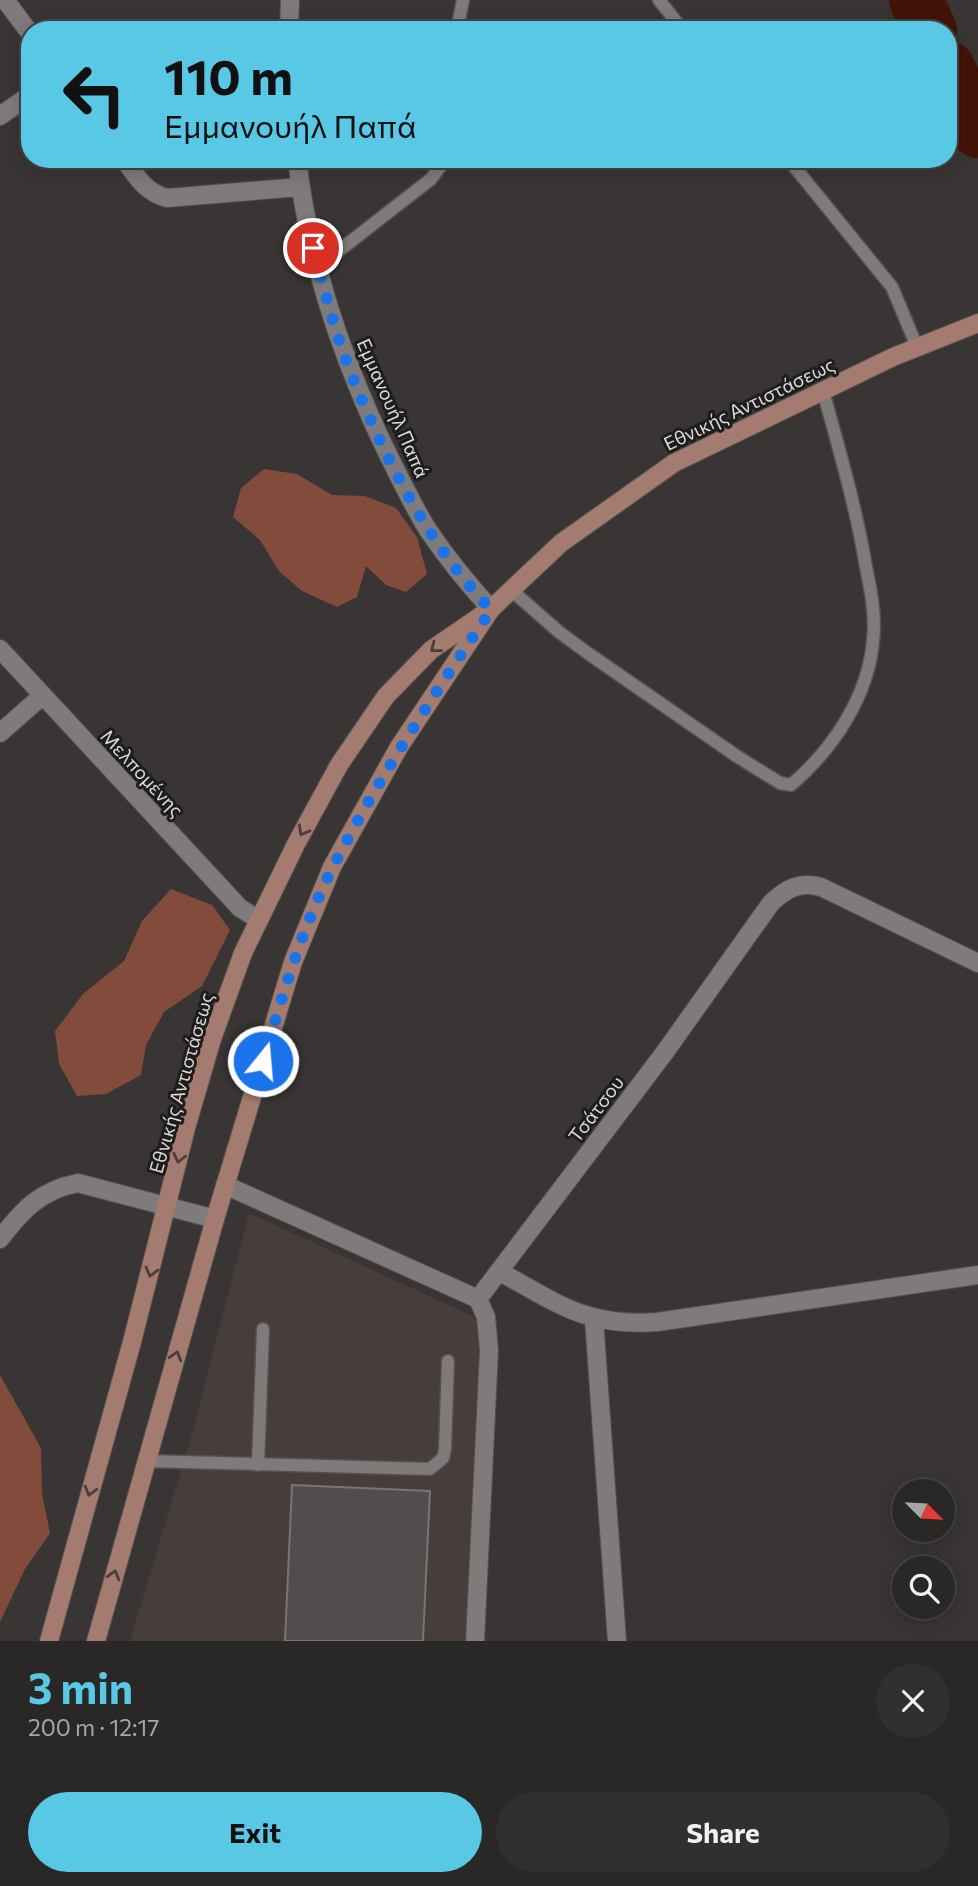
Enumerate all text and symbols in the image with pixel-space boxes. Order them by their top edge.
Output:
text: 110 m [164,45,293,105]
icon: left [49,49,140,140]
text: Εμμανουήλ Παπά [164,105,416,145]
pin [283,218,343,278]
icon: arrive [294,229,332,267]
street label: Εμμανουήλ Παπά [352,335,434,481]
street label: Εθνικής Αντιστάσεως [660,352,838,455]
one-way arrow [430,640,443,653]
street label: Μελπομένης [96,724,189,821]
one-way arrow [298,824,311,837]
street label: Εθνικής Αντιστάσεως [144,990,217,1176]
position arrow [226,1024,300,1098]
street label: Τσάτσου [563,1071,628,1146]
one-way arrow [173,1152,188,1164]
one-way arrow [144,1265,159,1277]
one-way arrow [167,1350,182,1362]
north arrow [892,1479,956,1542]
map controls [892,1479,955,1619]
one-way arrow [84,1485,99,1497]
button: search [892,1556,955,1619]
one-way arrow [106,1569,120,1581]
text: 3 min [28,1661,133,1713]
button: close [876,1664,950,1738]
text: 200 m · 12:17 [28,1713,159,1741]
button: Exit [28,1792,482,1872]
button: Share [496,1792,950,1872]

